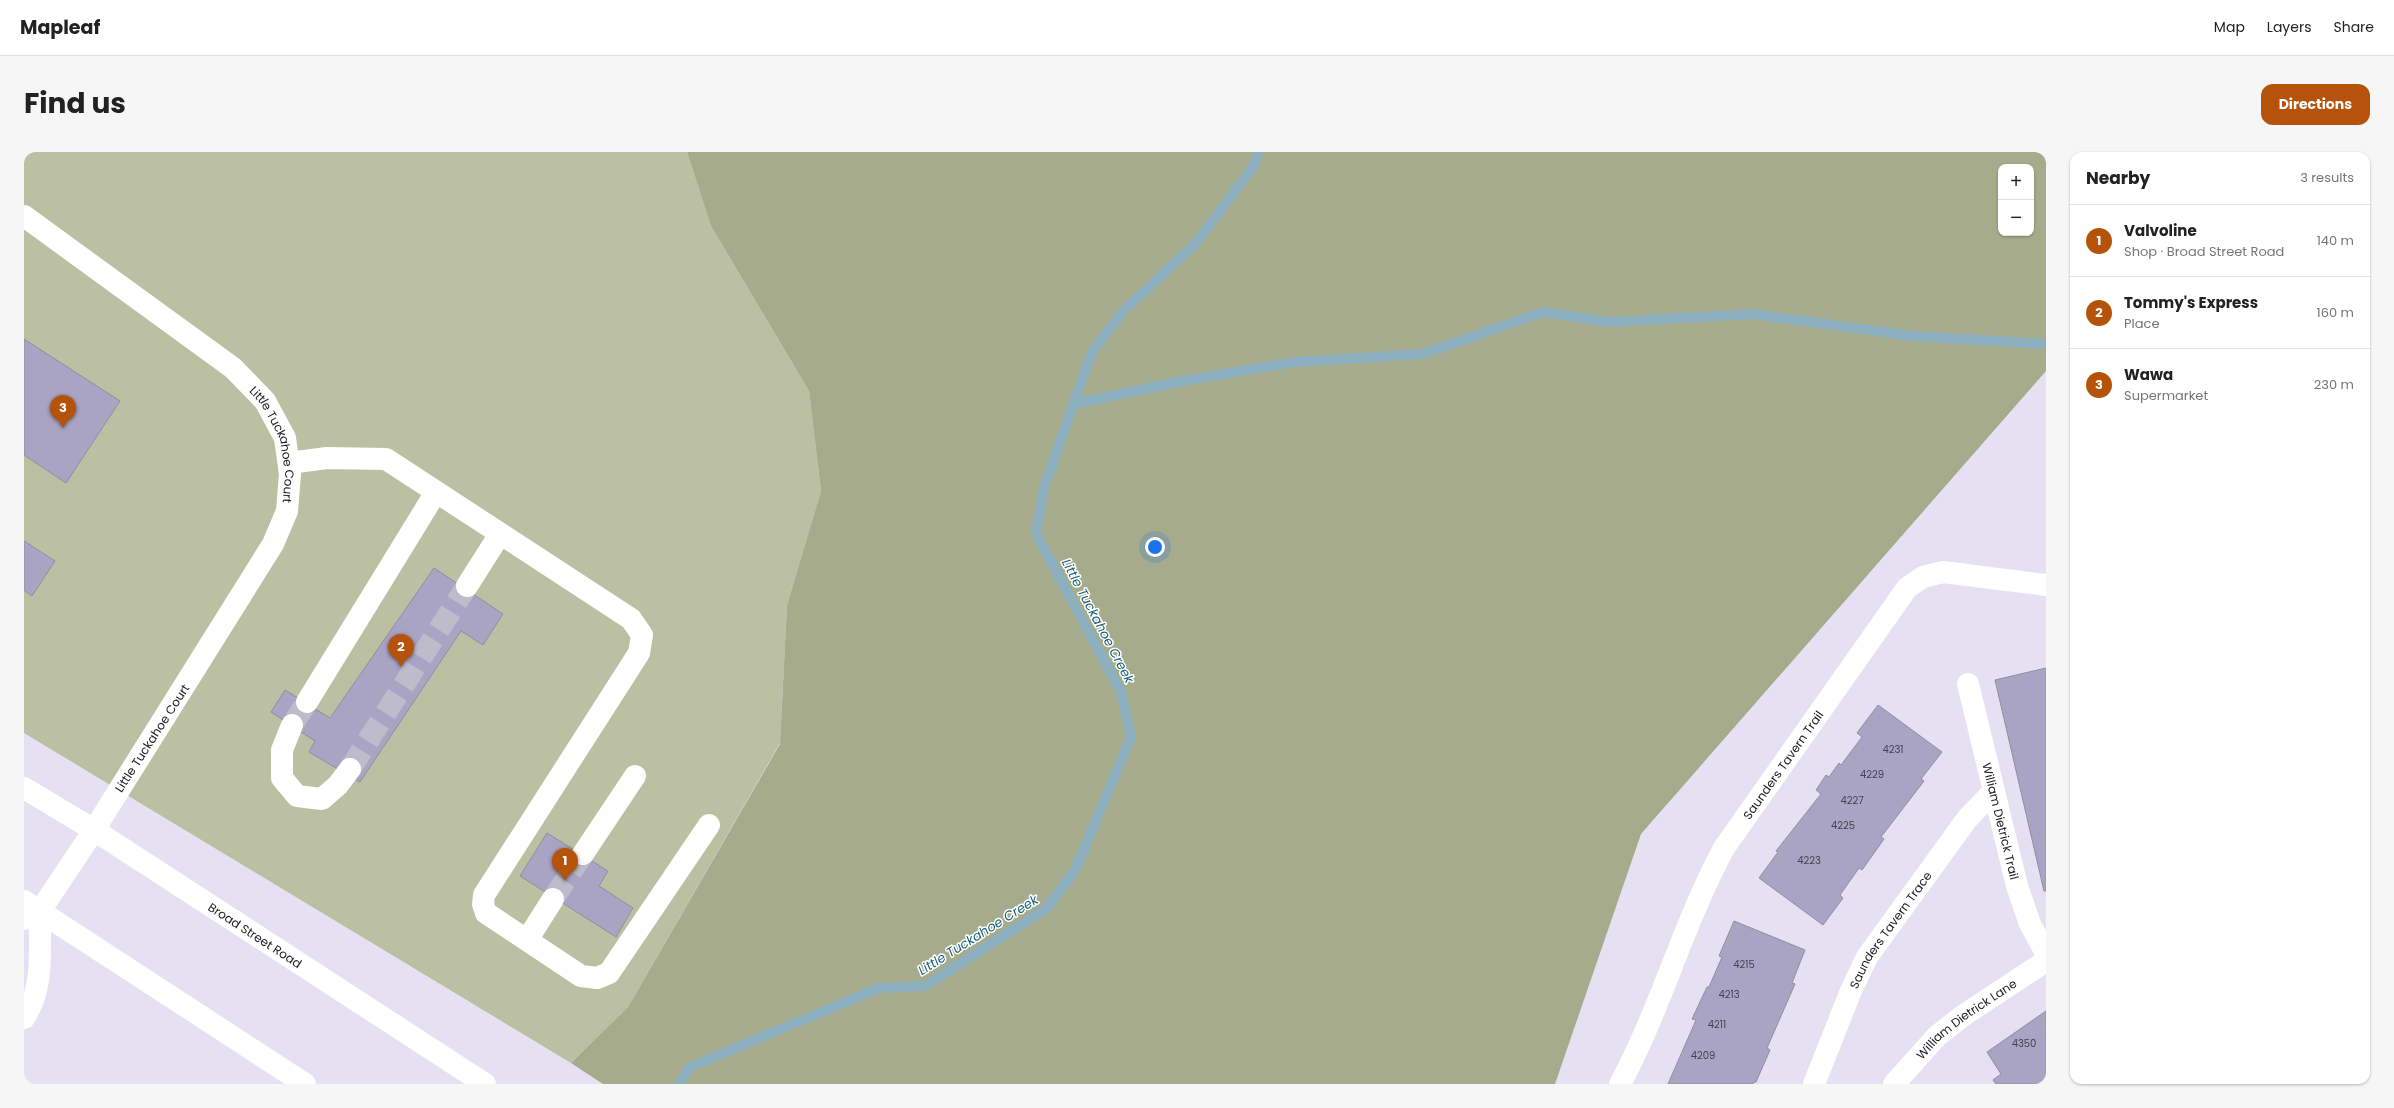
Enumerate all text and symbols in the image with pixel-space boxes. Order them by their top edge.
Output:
text: Mapleaf [20,14,100,41]
text: Map [2214,17,2245,37]
text: Layers [2267,17,2311,37]
text: Share [2333,17,2374,37]
text: Find us [24,84,126,123]
button: Directions [2261,84,2370,125]
map controls [1998,164,2034,236]
button: + [1998,164,2034,200]
text: Nearby [2086,166,2150,190]
text: 3 results [2300,168,2354,187]
button: − [1998,200,2034,236]
text: Valvoline [2124,220,2197,241]
text: 1 [2097,231,2101,250]
text: 140 m [2317,231,2354,250]
text: Shop · Broad Street Road [2124,242,2284,261]
text: Tommy's Express [2124,292,2258,313]
text: 2 [2095,303,2103,322]
text: 160 m [2317,303,2354,322]
text: Place [2124,314,2159,333]
text: Wawa [2124,364,2173,385]
text: 3 [2095,375,2103,394]
text: 230 m [2314,375,2354,394]
street label: Little Tuckahoe Court [246,382,299,504]
text: Supermarket [2124,386,2208,405]
pin: 3 [50,395,76,428]
your location [1145,537,1165,557]
water label: Little Tuckahoe Creek [1057,555,1139,688]
pin: 2 [388,634,414,667]
street label: Little Tuckahoe Court [111,681,193,795]
street label: Saunders Tavern Trail [1739,707,1827,822]
house number: 4231 [1882,742,1904,757]
street label: William Dietrick Trail [1979,761,2024,881]
house number: 4229 [1860,767,1884,782]
house number: 4227 [1840,793,1864,808]
house number: 4225 [1831,818,1855,833]
pin: 1 [552,848,578,881]
house number: 4223 [1797,853,1821,868]
street label: Saunders Tavern Trace [1845,867,1935,991]
water label: Little Tuckahoe Creek [914,890,1043,980]
street label: Broad Street Road [205,898,305,972]
house number: 4215 [1733,957,1755,972]
street label: William Dietrick Lane [1912,974,2020,1063]
house number: 4213 [1718,987,1740,1002]
house number: 4211 [1708,1017,1726,1032]
house number: 4350 [2012,1036,2036,1051]
house number: 4209 [1691,1048,1715,1063]

